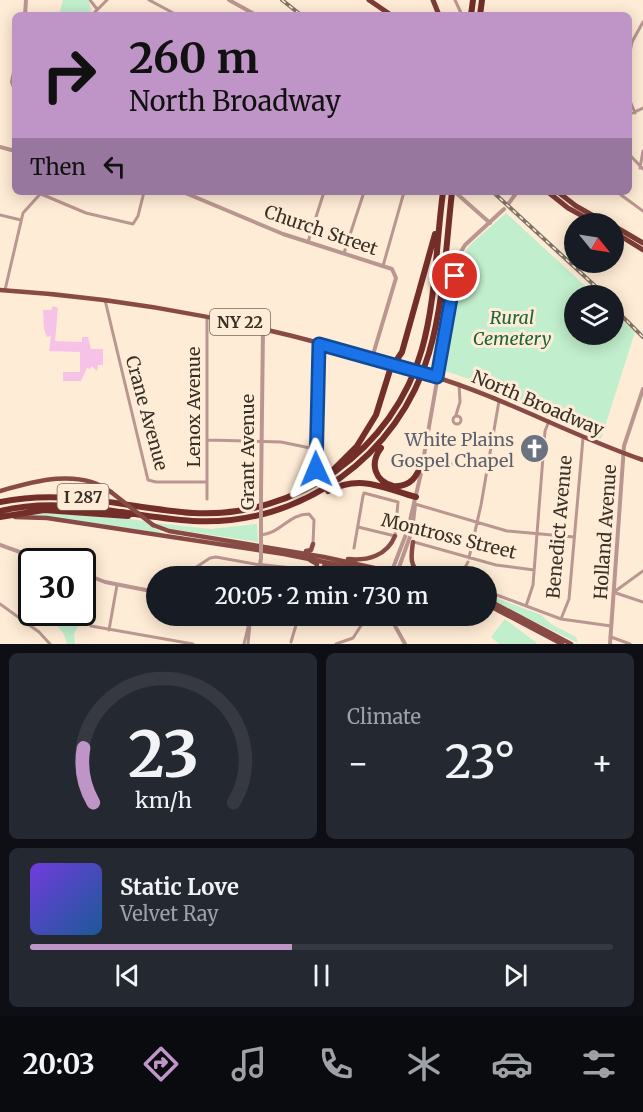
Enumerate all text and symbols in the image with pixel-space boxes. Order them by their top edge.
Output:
text: 260 m [129,32,259,84]
icon: right [30,36,108,114]
text: North Broadway [129,84,341,118]
icon: left [98,150,131,183]
text: Then [30,153,86,181]
street label: Church Street [261,200,381,260]
north arrow [564,213,624,273]
map controls [564,213,624,345]
pin [429,250,480,301]
icon: arrive [438,259,471,292]
button: layers [564,285,624,345]
park label: Rural Cemetery [473,306,551,350]
road number: NY 22 [210,309,270,335]
street label: Lenox Avenue [182,347,205,468]
street label: Crane Avenue [121,353,173,473]
street label: North Broadway [468,365,608,441]
street label: Grant Avenue [236,394,259,510]
place label: White Plains Gospel Chapel [391,428,514,472]
church icon: White Plains Gospel Chapel [519,433,551,465]
position arrow [284,437,348,501]
street label: Benedict Avenue [541,454,577,600]
street label: Holland Avenue [589,464,621,600]
road number: I 287 [58,484,109,510]
street label: Montross Street [379,508,519,564]
speed limit sign: 30 [18,548,96,626]
text: 20:05 · 2 min · 730 m [215,582,428,610]
text: Climate [347,704,421,729]
text: 23 [128,716,198,794]
text: 23° [445,734,515,790]
text: − [347,743,369,784]
text: + [591,743,613,784]
text: km/h [135,787,191,814]
text: Static Love [120,873,239,901]
text: Velvet Ray [120,901,219,926]
icon: previous [111,959,144,992]
icon: pause [305,959,338,992]
icon: next [499,959,532,992]
icon: directions [140,1043,182,1085]
icon: music [228,1043,270,1085]
icon: phone [315,1043,357,1085]
icon: climate [403,1043,445,1085]
icon: car [491,1043,533,1085]
icon: filters [578,1043,620,1085]
text: 20:03 [23,1047,95,1081]

